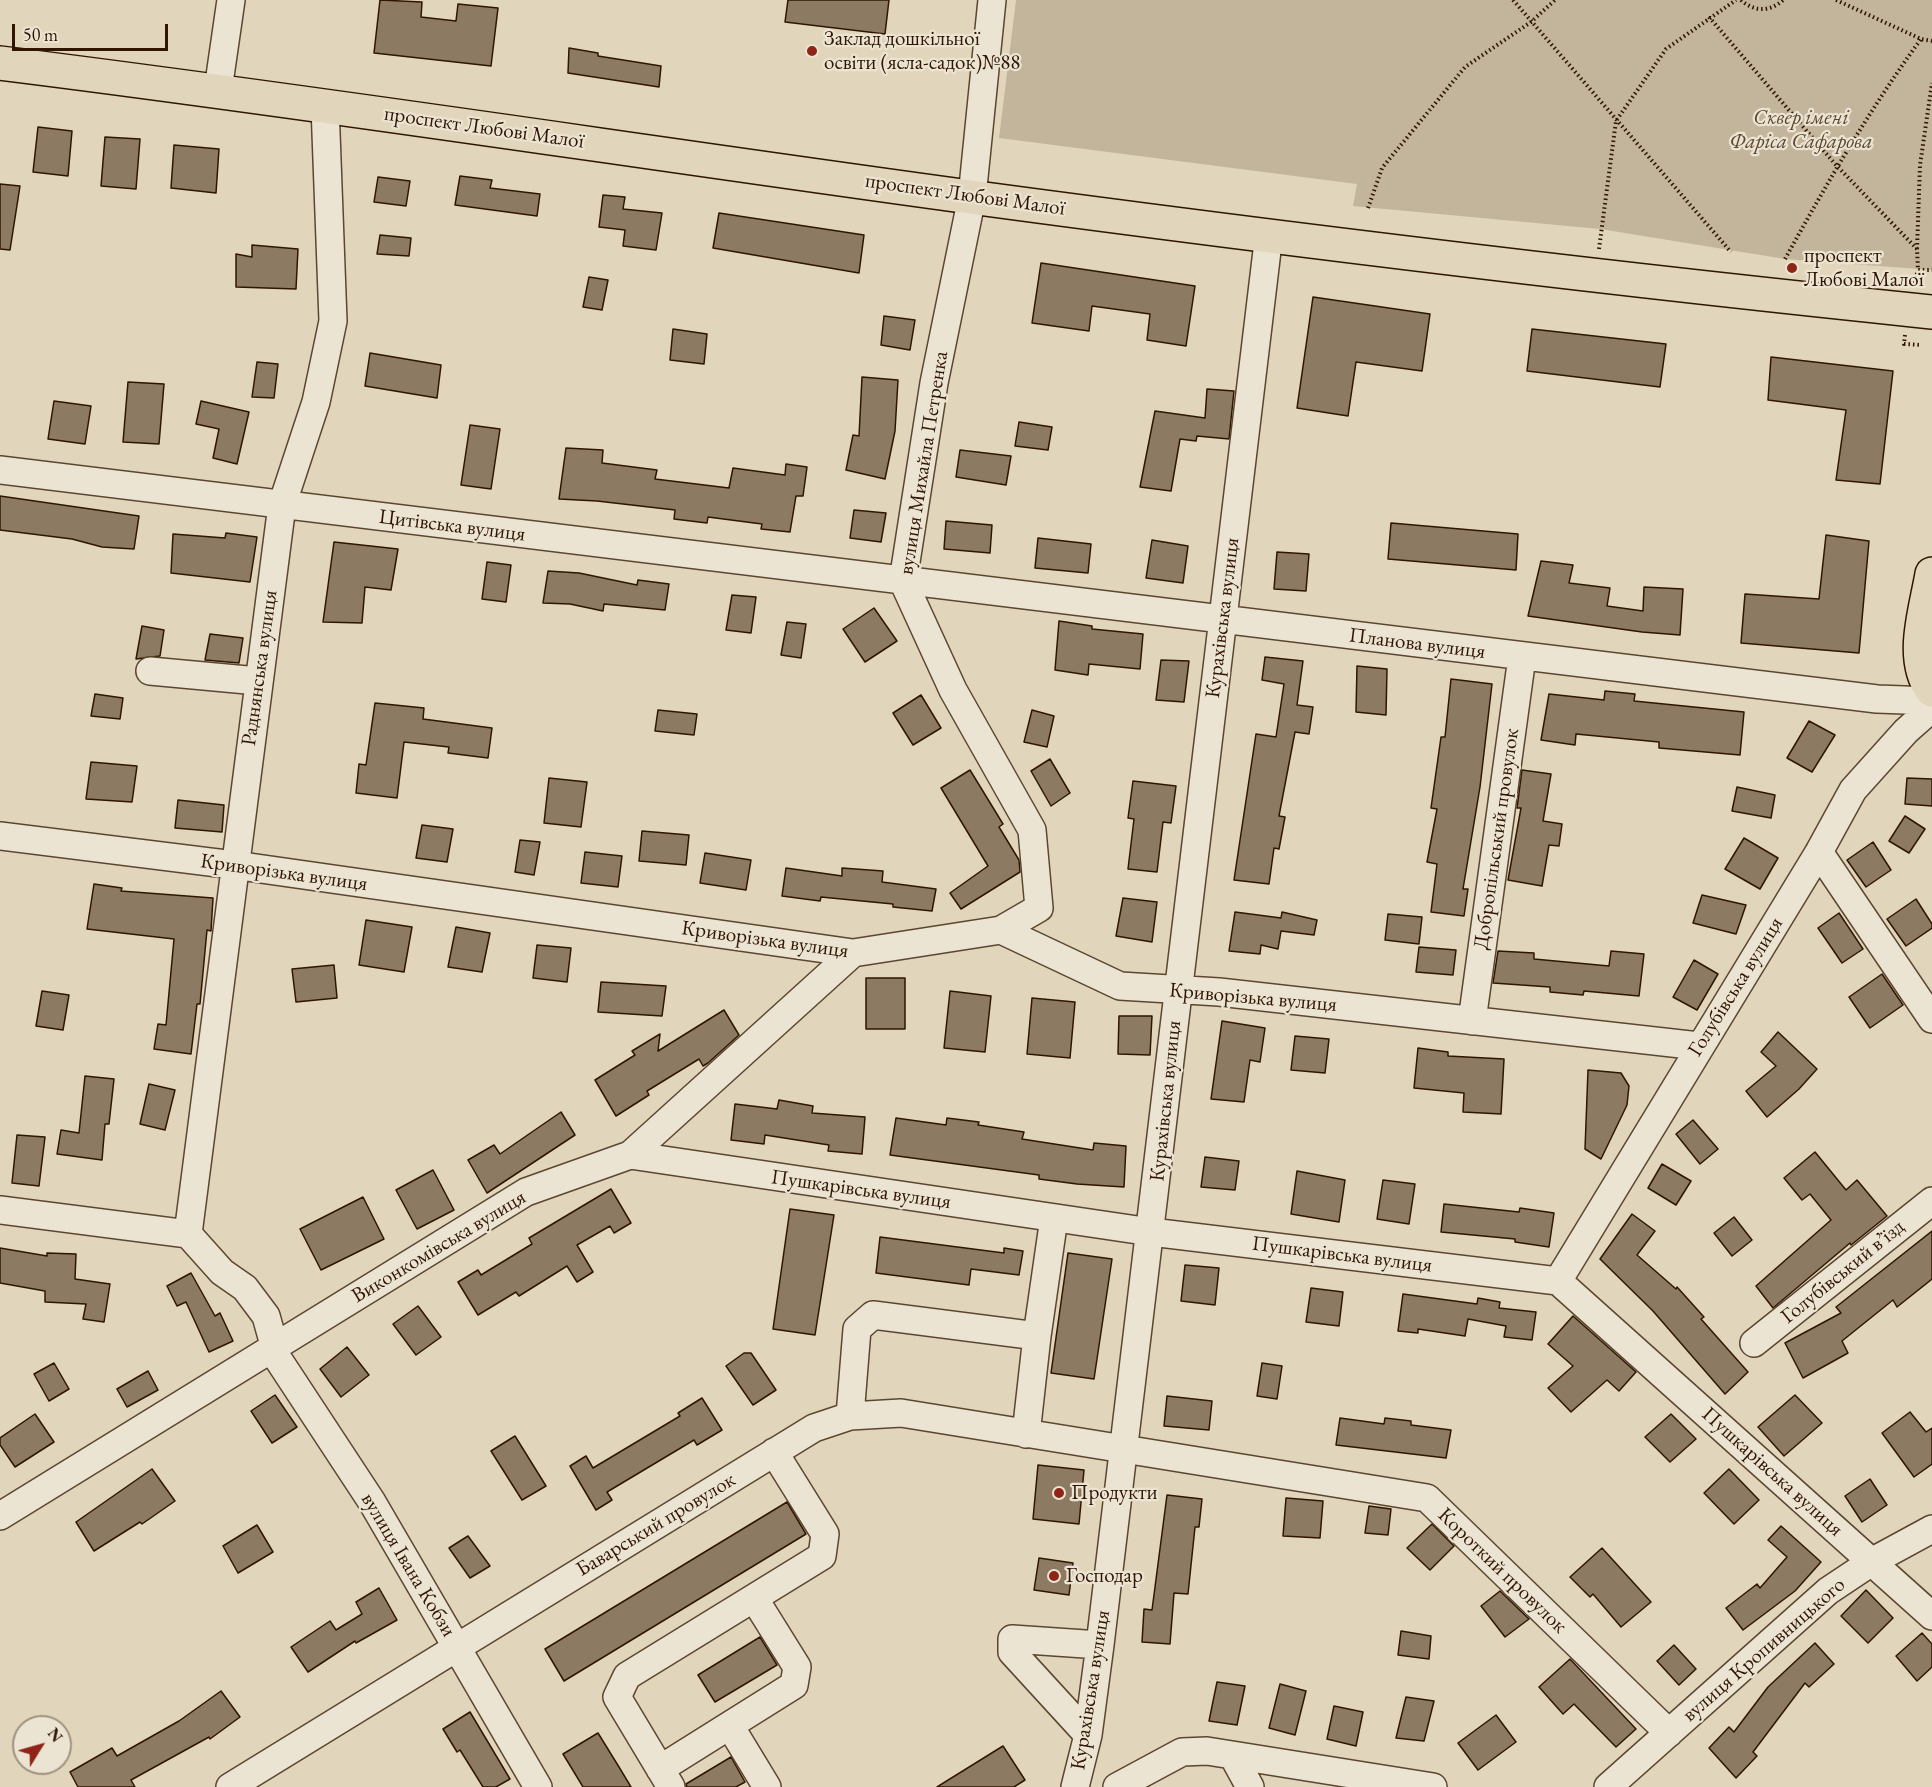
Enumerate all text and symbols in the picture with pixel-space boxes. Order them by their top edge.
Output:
scale bar [15,12,171,50]
text: 50 m [23,23,58,46]
place label: Заклад дошкільної освіти (ясла-садок)№88 [824,26,1020,76]
marker: Заклад дошкільної освіти (ясла-садок)№88 [805,44,819,58]
street label: проспект Любові Малої [382,101,586,155]
park label: Сквер імені Фаріса Сафарова [1729,105,1873,155]
street label: проспект Любові Малої [863,168,1067,222]
place label: проспект Любові Малої [1804,243,1924,293]
marker: проспект Любові Малої [1785,261,1799,275]
street label: вулиця Михайла Петренка [894,349,954,577]
street label: Цитівська вулиця [377,505,527,547]
street label: Курахівська вулиця [1201,536,1245,700]
street label: Раднянська вулиця [237,588,283,748]
street label: Планова вулиця [1347,623,1487,665]
street label: Добропільський провулок [1469,727,1525,951]
street label: Криворізька вулиця [199,849,369,897]
street label: Голубівська вулиця [1683,913,1789,1061]
street label: Криворізька вулиця [680,916,850,964]
street label: Криворізька вулиця [1168,978,1338,1018]
street label: Курахівська вулиця [1145,1019,1187,1183]
street label: Пушкарівська вулиця [769,1165,953,1215]
street label: Виконкомівська вулиця [347,1185,531,1309]
street label: Голубівський в’їзд [1776,1215,1910,1329]
street label: Пушкарівська вулиця [1250,1231,1434,1279]
street label: Пушкарівська вулиця [1696,1402,1848,1542]
street label: Баварський провулок [572,1467,740,1583]
place label: Продукти [1071,1480,1158,1506]
marker: Продукти [1052,1486,1066,1500]
street label: вулиця Івана Кобзи [355,1488,461,1642]
street label: Короткий провулок [1432,1503,1572,1639]
place label: Господар [1066,1563,1143,1589]
marker: Господар [1047,1569,1061,1583]
street label: вулиця Кропивницького [1677,1572,1851,1728]
street label: Курахівська вулиця [1066,1608,1116,1772]
north arrow [12,1715,72,1775]
text: N [43,1724,67,1747]

